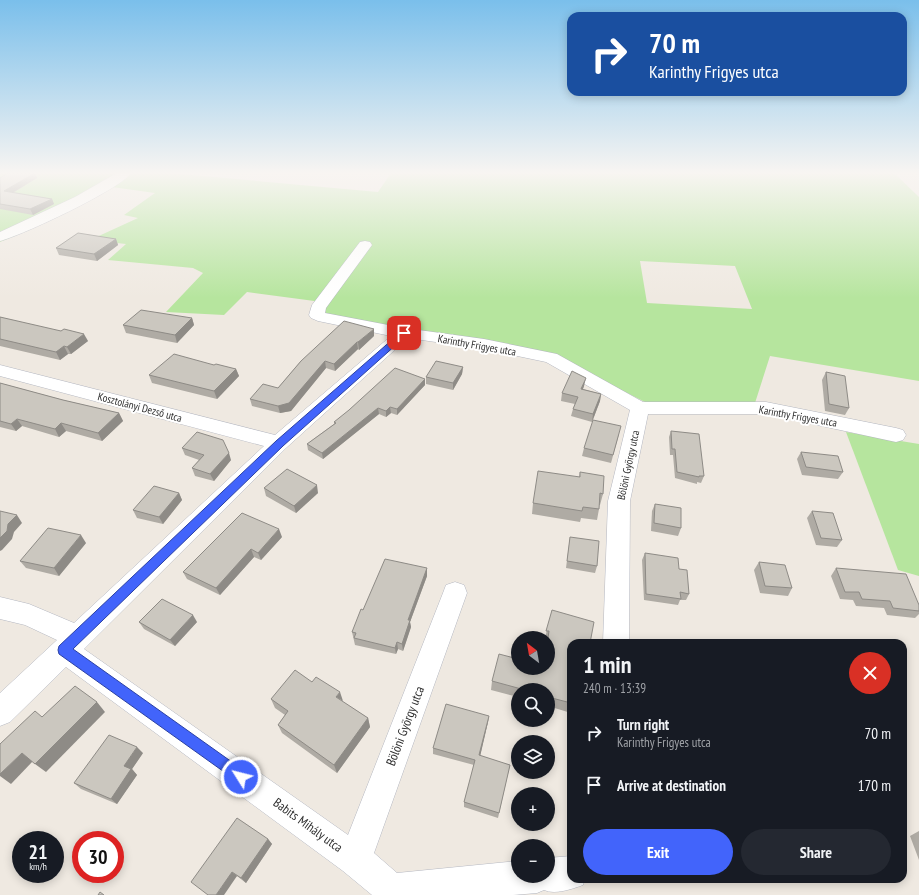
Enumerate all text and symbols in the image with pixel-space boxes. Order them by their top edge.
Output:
text: 70 m [649,24,700,61]
icon: right [583,28,635,80]
text: Karinthy Frigyes utca [649,60,779,83]
pin [387,316,421,350]
icon: arrive [393,322,415,344]
street label: Karinthy Frigyes utca [437,331,517,359]
street label: Kosztolányi Dezső utca [96,389,184,425]
street label: Karinthy Frigyes utca [758,402,838,430]
street label: Bölöni György utca [614,429,642,501]
north arrow [511,631,555,675]
map controls [511,631,555,883]
text: 1 min [583,649,631,680]
button: close [849,652,891,694]
text: 240 m · 13:39 [583,680,646,697]
button: search [511,683,555,727]
street label: Bölöni György utca [382,684,428,768]
text: Turn right [617,715,669,734]
icon: right [583,722,605,744]
text: 70 m [865,724,891,743]
text: Karinthy Frigyes utca [617,734,711,751]
button: layers [511,735,555,779]
position arrow [220,756,262,798]
icon: arrive [583,774,605,796]
text: Arrive at destination [617,776,726,795]
text: 170 m [858,776,891,795]
button: + [511,787,555,831]
street label: Babits Mihály utca [270,794,346,856]
button: Exit [583,829,733,875]
button: Share [741,829,891,875]
speed limit sign: 30 [72,831,124,883]
text: 21 [28,839,48,865]
button: − [511,839,555,883]
text: km/h [29,860,47,873]

